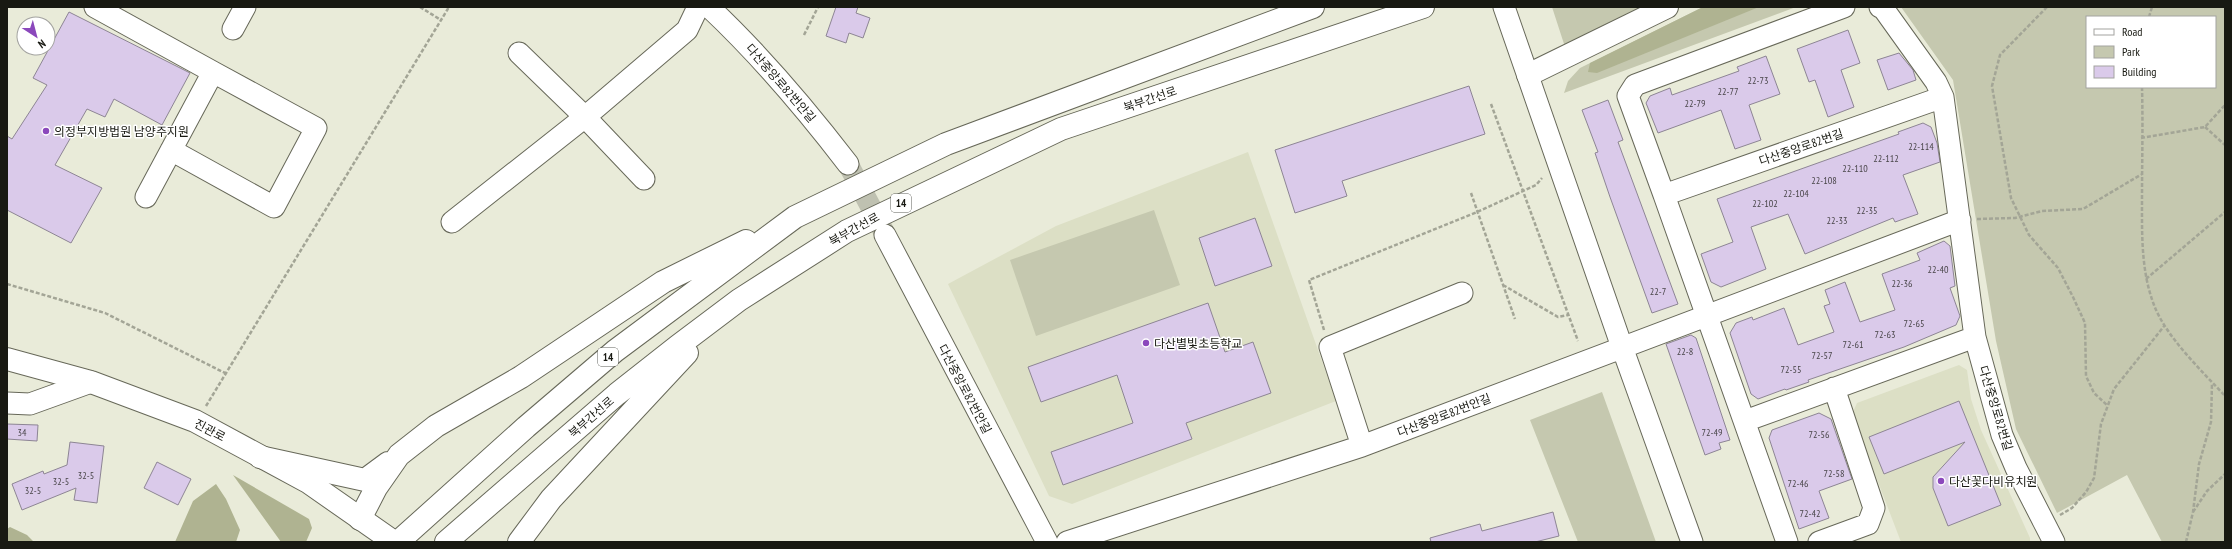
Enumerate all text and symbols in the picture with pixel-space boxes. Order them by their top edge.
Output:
north arrow [16,16,56,56]
legend [2086,16,2216,88]
text: Road [2122,24,2142,39]
text: N [35,37,48,52]
street label: 다산중앙로82번안길 [743,41,819,125]
text: Park [2122,44,2140,59]
text: Building [2122,64,2157,79]
house number: 22-73 [1748,74,1768,87]
street label: 북부간선로 [1121,83,1179,115]
house number: 22-77 [1718,85,1738,98]
house number: 22-79 [1685,97,1705,110]
place label: 의정부지방법원 남양주지원 [54,124,189,139]
marker: 의정부지방법원 남양주지원 [41,126,51,136]
street label: 다산중앙로82번길 [1757,126,1845,168]
house number: 22-114 [1908,140,1934,153]
house number: 22-112 [1873,152,1899,165]
house number: 22-110 [1842,162,1868,175]
house number: 22-108 [1811,174,1837,187]
house number: 22-104 [1783,187,1809,200]
road number: 14 [891,194,911,212]
house number: 22-102 [1752,197,1778,210]
house number: 22-35 [1857,204,1877,217]
street label: 북부간선로 [826,209,882,249]
house number: 22-33 [1827,214,1847,227]
house number: 22-40 [1928,263,1949,276]
house number: 22-36 [1892,277,1913,290]
house number: 22-7 [1650,285,1666,298]
house number: 72-65 [1904,317,1924,330]
house number: 72-63 [1875,328,1895,341]
place label: 다산별빛초등학교 [1154,336,1242,351]
marker: 다산별빛초등학교 [1141,338,1151,348]
house number: 72-61 [1843,338,1863,351]
street label: 다산중앙로82번안길 [935,342,995,436]
house number: 22-8 [1677,345,1693,358]
road number: 14 [598,348,618,366]
house number: 72-57 [1812,349,1832,362]
house number: 72-55 [1781,363,1801,376]
street label: 다산중앙로82번길 [1976,364,2016,452]
street label: 다산중앙로82번안길 [1395,390,1493,440]
street label: 북부간선로 [565,393,617,441]
street label: 진관로 [192,416,228,444]
house number: 34 [18,426,27,439]
house number: 72-49 [1702,426,1722,439]
house number: 72-56 [1809,428,1830,441]
house number: 72-58 [1824,467,1844,480]
house number: 32-5 [78,469,94,482]
place label: 다산꽃다비유치원 [1949,474,2037,489]
house number: 32-5 [53,475,69,488]
marker: 다산꽃다비유치원 [1936,476,1946,486]
house number: 72-46 [1788,477,1809,490]
house number: 32-5 [25,484,41,497]
house number: 72-42 [1800,507,1820,520]

